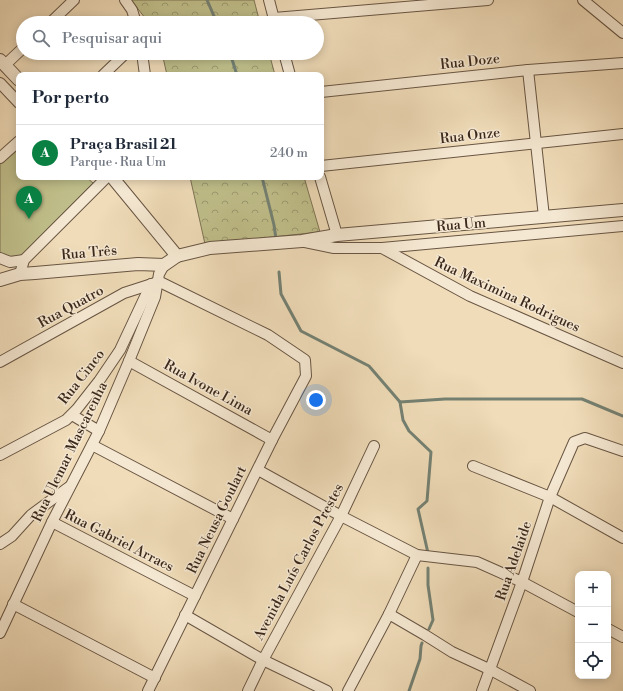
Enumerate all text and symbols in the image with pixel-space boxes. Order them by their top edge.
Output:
search box [16,16,324,60]
icon: search [30,27,52,49]
text: Pesquisar aqui [62,29,162,48]
street label: Rua Doze [439,50,501,74]
text: Por perto [32,87,109,109]
street label: Rua Onze [439,124,501,148]
text: Praça Brasil 21 [70,135,177,154]
text: A [40,145,50,161]
text: 240 m [270,145,308,161]
text: Parque · Rua Um [70,154,166,170]
pin: A [16,186,42,219]
street label: Rua Um [435,214,487,236]
street label: Rua Três [60,242,118,264]
street label: Rua Maximina Rodrigues [431,253,583,337]
street label: Rua Quatro [35,282,107,332]
street label: Rua Cinco [55,346,109,408]
street label: Rua Ivone Lima [160,356,256,420]
street label: Rua Ulemar Mascarenha [28,378,112,525]
your location [306,390,326,410]
street label: Rua Neusa Goulart [183,463,251,577]
street label: Avenida Luís Carlos Prestes [250,481,348,644]
street label: Rua Gabriel Arraes [61,506,177,576]
street label: Rua Adelaide [492,519,536,603]
map controls [575,571,611,679]
button: + [575,571,611,607]
button: − [575,607,611,643]
button: locate [575,643,611,679]

